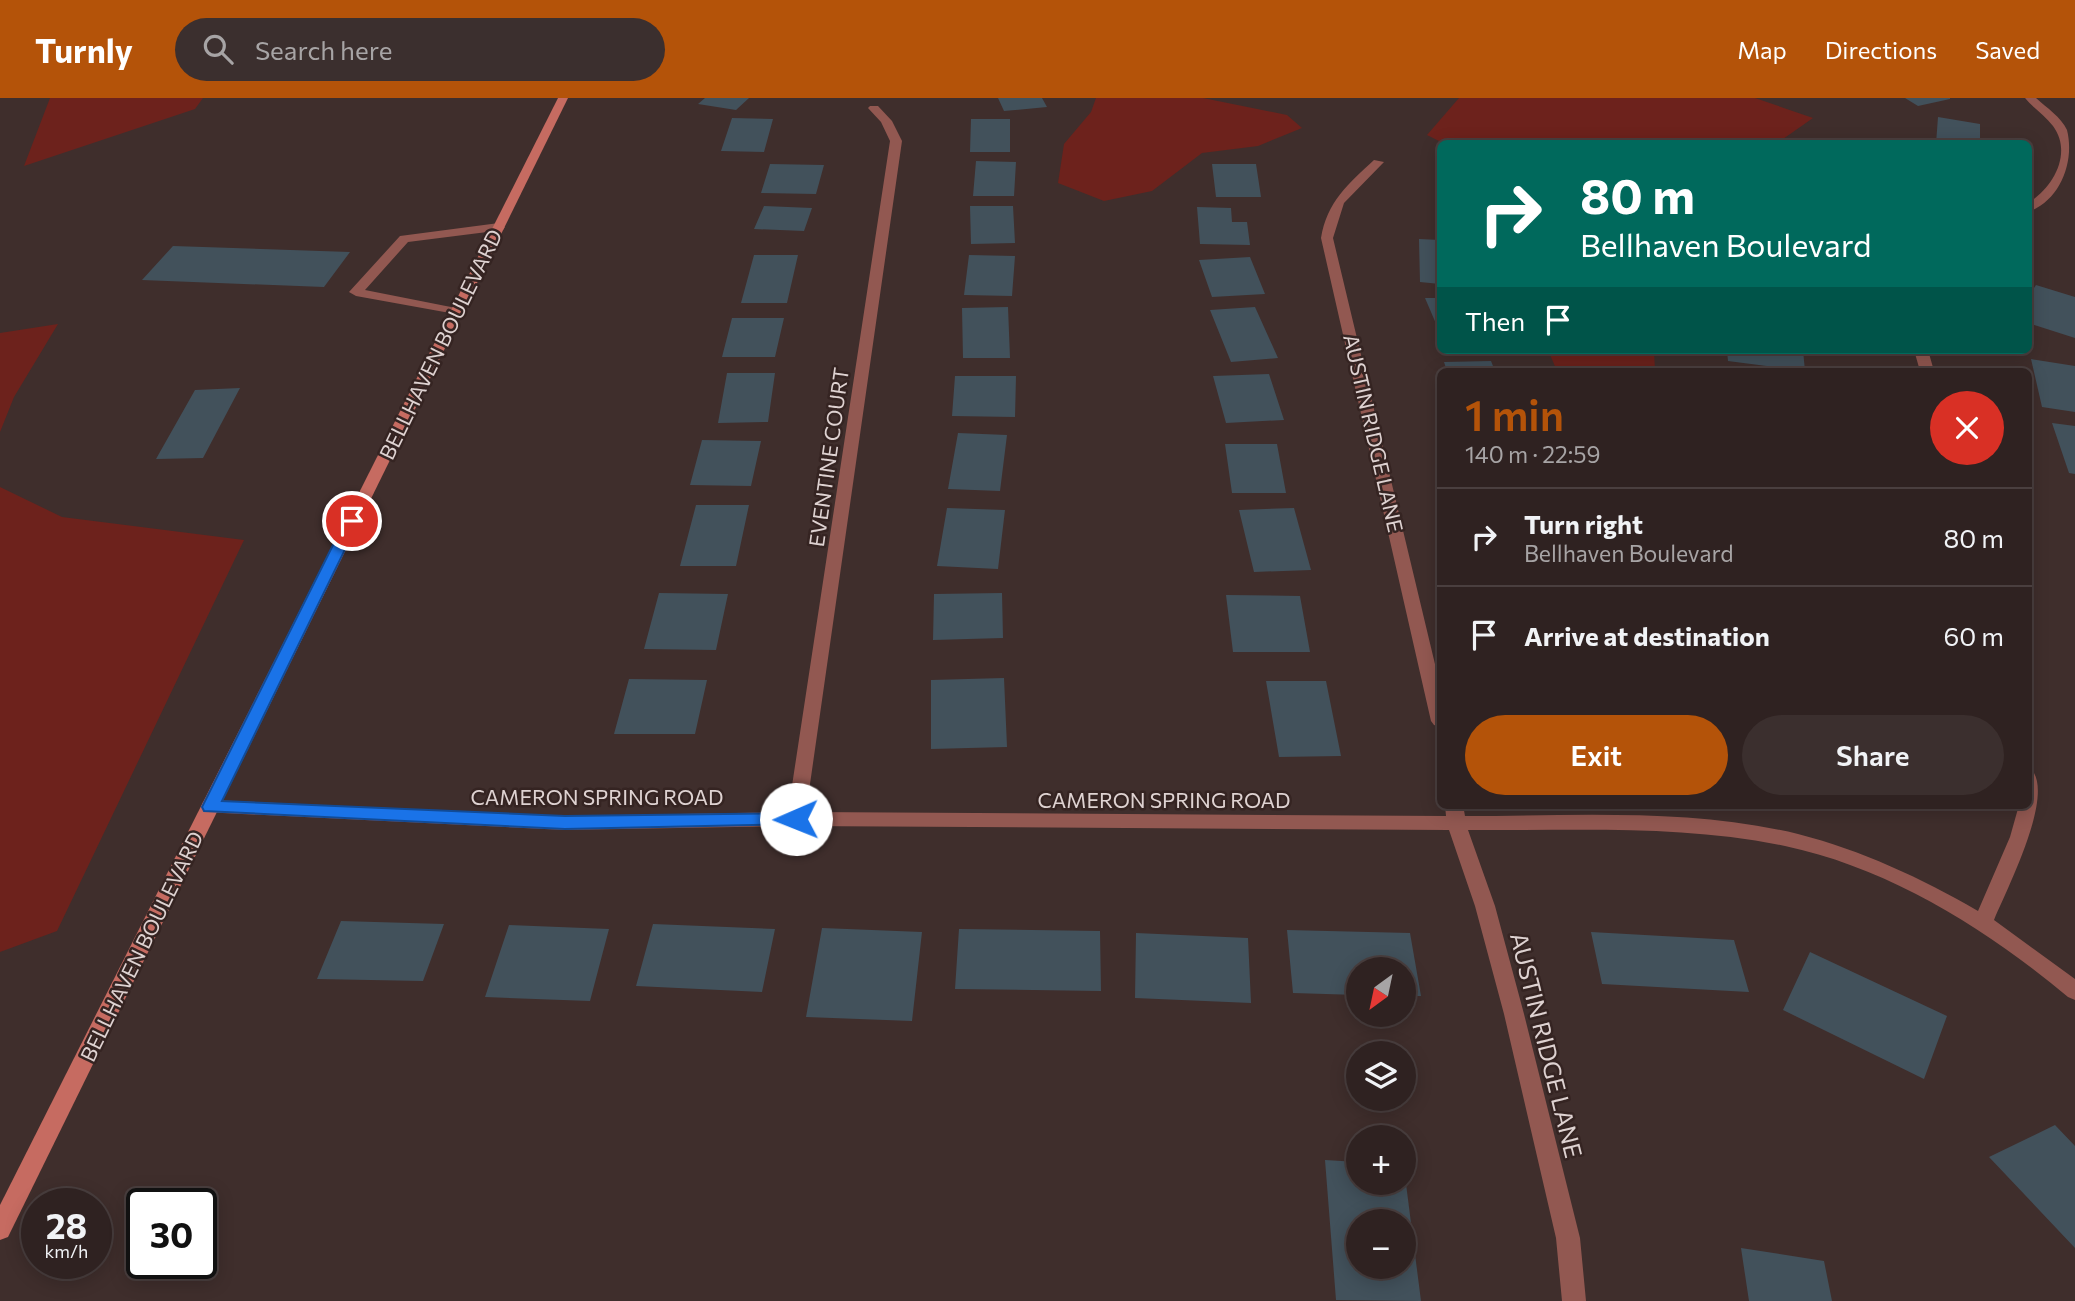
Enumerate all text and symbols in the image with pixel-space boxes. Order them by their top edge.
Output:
search box [175,18,665,81]
text: Turnly [35,29,133,70]
icon: search [199,30,237,68]
text: Search here [255,34,392,65]
text: Map [1737,35,1787,64]
text: Directions [1825,35,1937,64]
text: Saved [1975,35,2040,64]
text: 80 m [1580,164,1695,224]
icon: right [1465,168,1556,259]
text: Bellhaven Boulevard [1580,224,1872,264]
street label: BELLHAVEN BOULEVARD [373,225,507,463]
icon: arrive [1539,301,1577,339]
text: Then [1465,305,1525,336]
street label: AUSTIN RIDGE LANE [1339,332,1409,534]
street label: EVENTINE COURT [803,366,853,548]
text: 1 min [1465,388,1564,440]
button: close [1930,391,2004,465]
text: 140 m · 22:59 [1465,440,1600,468]
pin [322,491,382,551]
icon: arrive [333,502,371,540]
text: Turn right [1524,508,1643,539]
icon: right [1465,518,1503,556]
text: 80 m [1944,522,2004,553]
text: Bellhaven Boulevard [1524,539,1734,567]
icon: arrive [1465,616,1503,654]
text: Arrive at destination [1524,620,1770,651]
text: 60 m [1944,620,2004,651]
button: Exit [1465,715,1728,795]
button: Share [1742,715,2004,795]
position arrow [759,782,833,856]
street label: CAMERON SPRING ROAD [470,784,724,809]
street label: CAMERON SPRING ROAD [1037,787,1291,812]
street label: BELLHAVEN BOULEVARD [74,827,208,1065]
street label: AUSTIN RIDGE LANE [1505,929,1589,1161]
north arrow [1346,957,1416,1027]
map controls [1346,957,1416,1279]
button: layers [1346,1041,1416,1111]
button: + [1346,1125,1416,1195]
speed limit sign: 30 [126,1188,217,1279]
text: 28 [46,1203,87,1246]
button: − [1346,1209,1416,1279]
text: km/h [45,1240,88,1262]

